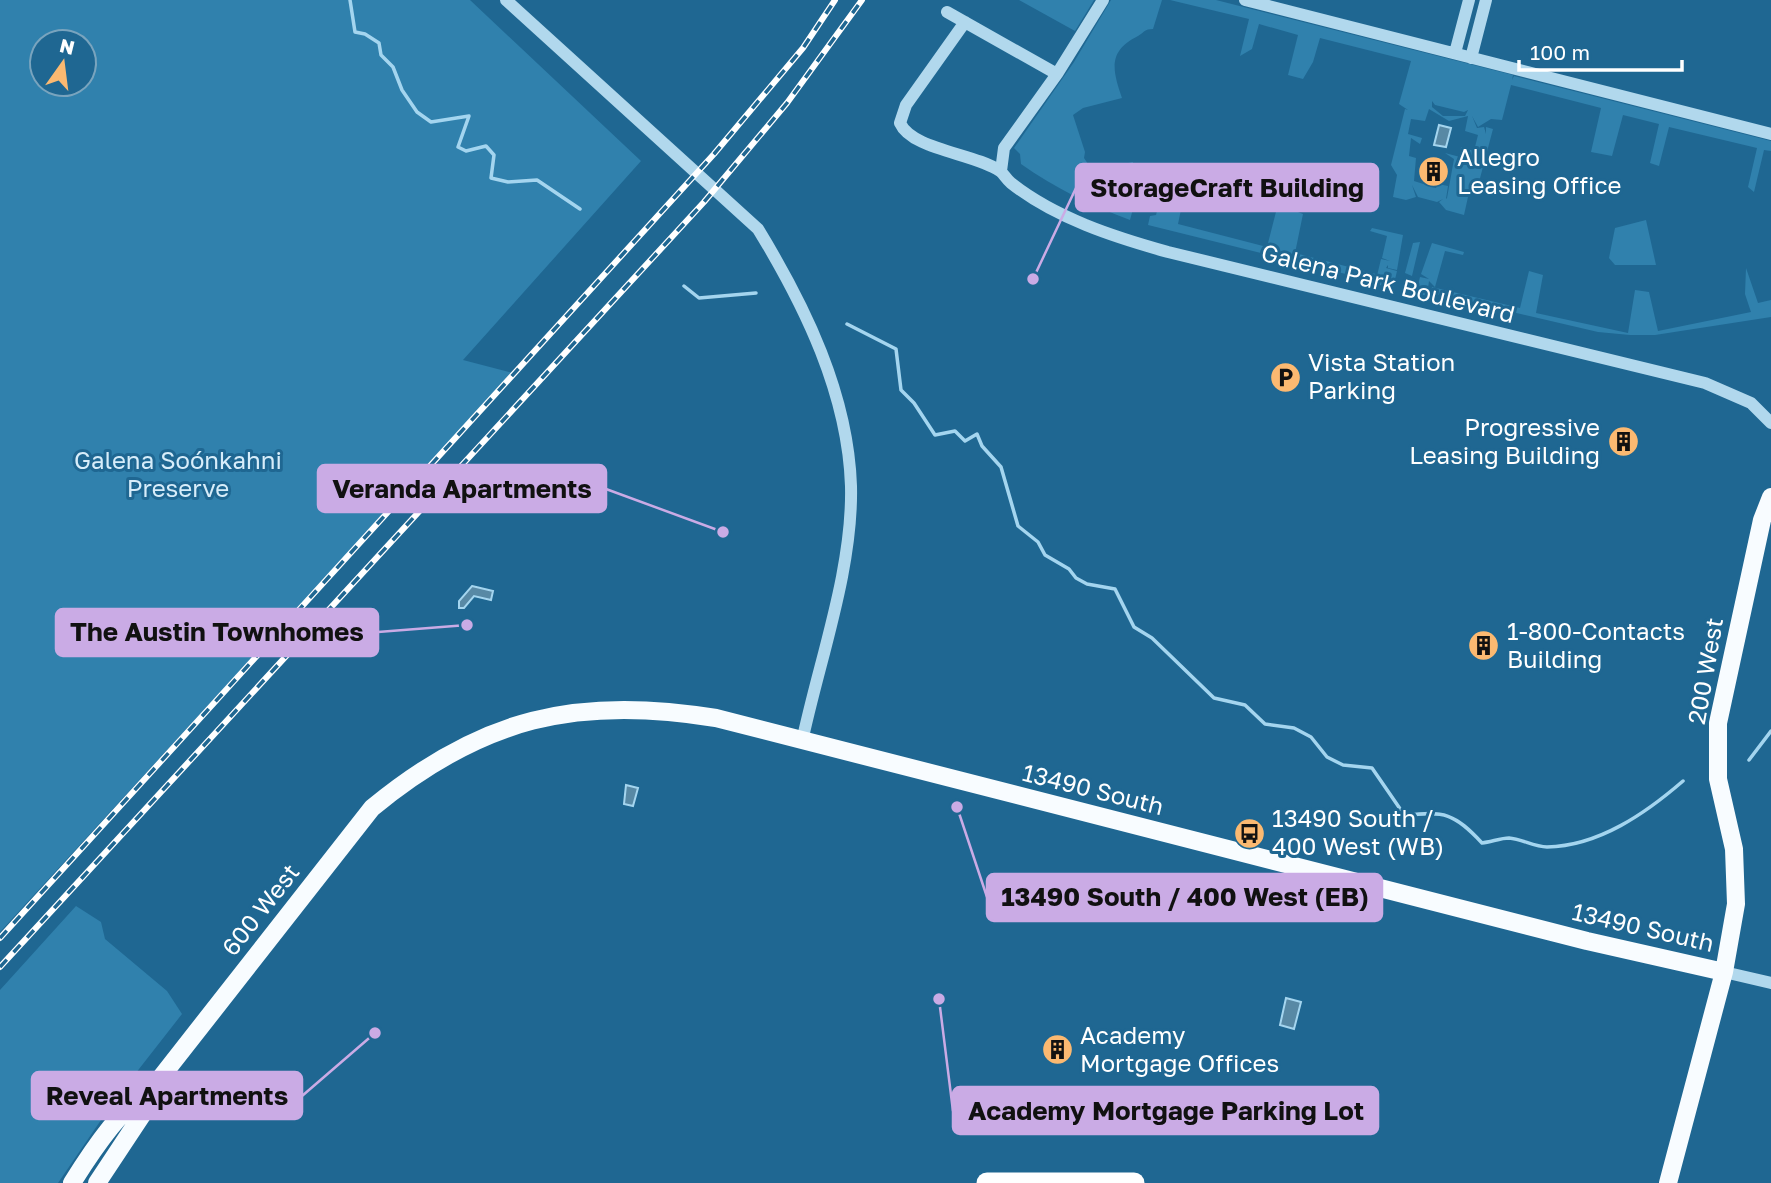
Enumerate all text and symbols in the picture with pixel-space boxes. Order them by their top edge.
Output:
north arrow [28,28,98,98]
scale bar [1519,28,1682,72]
text: N [57,33,77,59]
text: 100 m [1530,39,1590,65]
place label: Allegro Leasing Office [1457,142,1622,199]
building icon: Allegro Leasing Office [1417,155,1451,189]
callout: StorageCraft Building [1076,164,1378,211]
text: StorageCraft Building [1090,172,1364,203]
street label: Galena Park Boulevard [1259,237,1518,328]
place label: Vista Station Parking [1308,347,1455,404]
parking icon: Vista Station Parking [1268,360,1302,394]
place label: Progressive Leasing Building [1409,412,1600,469]
building icon: Progressive Leasing Building [1606,425,1640,459]
park label: Galena Soónkahni Preserve [74,445,282,502]
callout: Veranda Apartments [318,465,606,512]
text: Veranda Apartments [332,473,592,504]
callout: The Austin Townhomes [56,609,378,656]
street label: 200 West [1681,615,1728,726]
text: The Austin Townhomes [70,616,364,647]
place label: 1-800-Contacts Building [1507,616,1685,673]
building icon: 1-800-Contacts Building [1467,629,1501,663]
street label: 13490 South [1020,757,1167,820]
place label: 13490 South / 400 West (WB) [1272,803,1444,860]
bus stop icon: 13490 South / 400 West (WB) [1232,816,1266,850]
street label: 600 West [215,857,305,961]
callout: 13490 South / 400 West (EB) [987,874,1382,921]
text: 13490 South / 400 West (EB) [1001,881,1369,912]
street label: 13490 South [1570,896,1717,957]
place label: Academy Mortgage Offices [1080,1020,1279,1077]
building icon: Academy Mortgage Offices [1040,1033,1074,1067]
callout: Reveal Apartments [32,1072,302,1119]
text: Reveal Apartments [46,1080,288,1111]
callout: Academy Mortgage Parking Lot [953,1087,1378,1134]
text: Academy Mortgage Parking Lot [968,1095,1364,1126]

